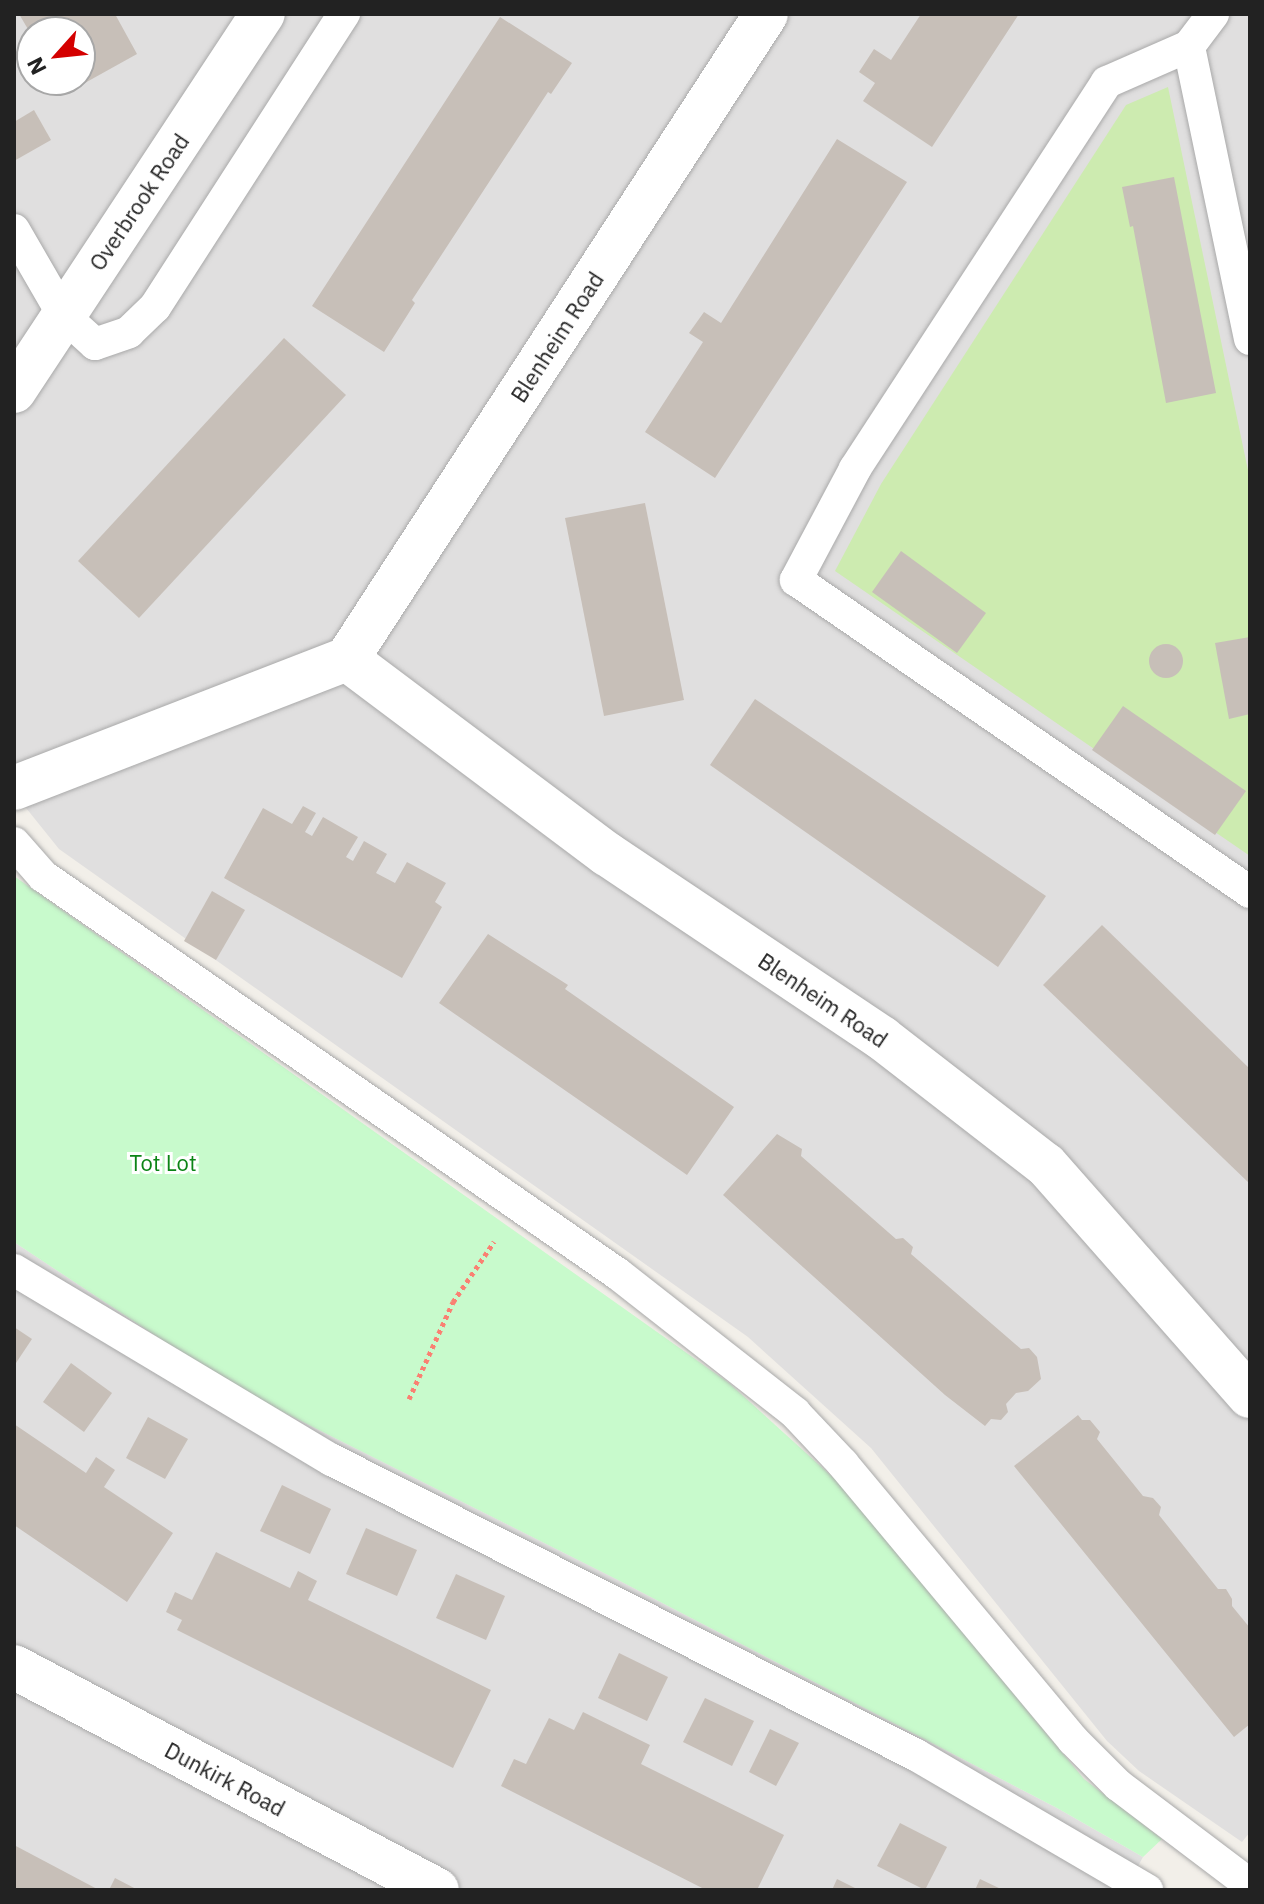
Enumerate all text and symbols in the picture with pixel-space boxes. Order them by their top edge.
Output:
north arrow [16,16,96,96]
text: N [19,53,52,80]
street label: Overbrook Road [84,129,194,275]
street label: Blenheim Road [505,267,609,407]
street label: Blenheim Road [753,947,893,1053]
park label: Tot Lot [129,1150,197,1176]
street label: Dunkirk Road [160,1736,290,1822]

